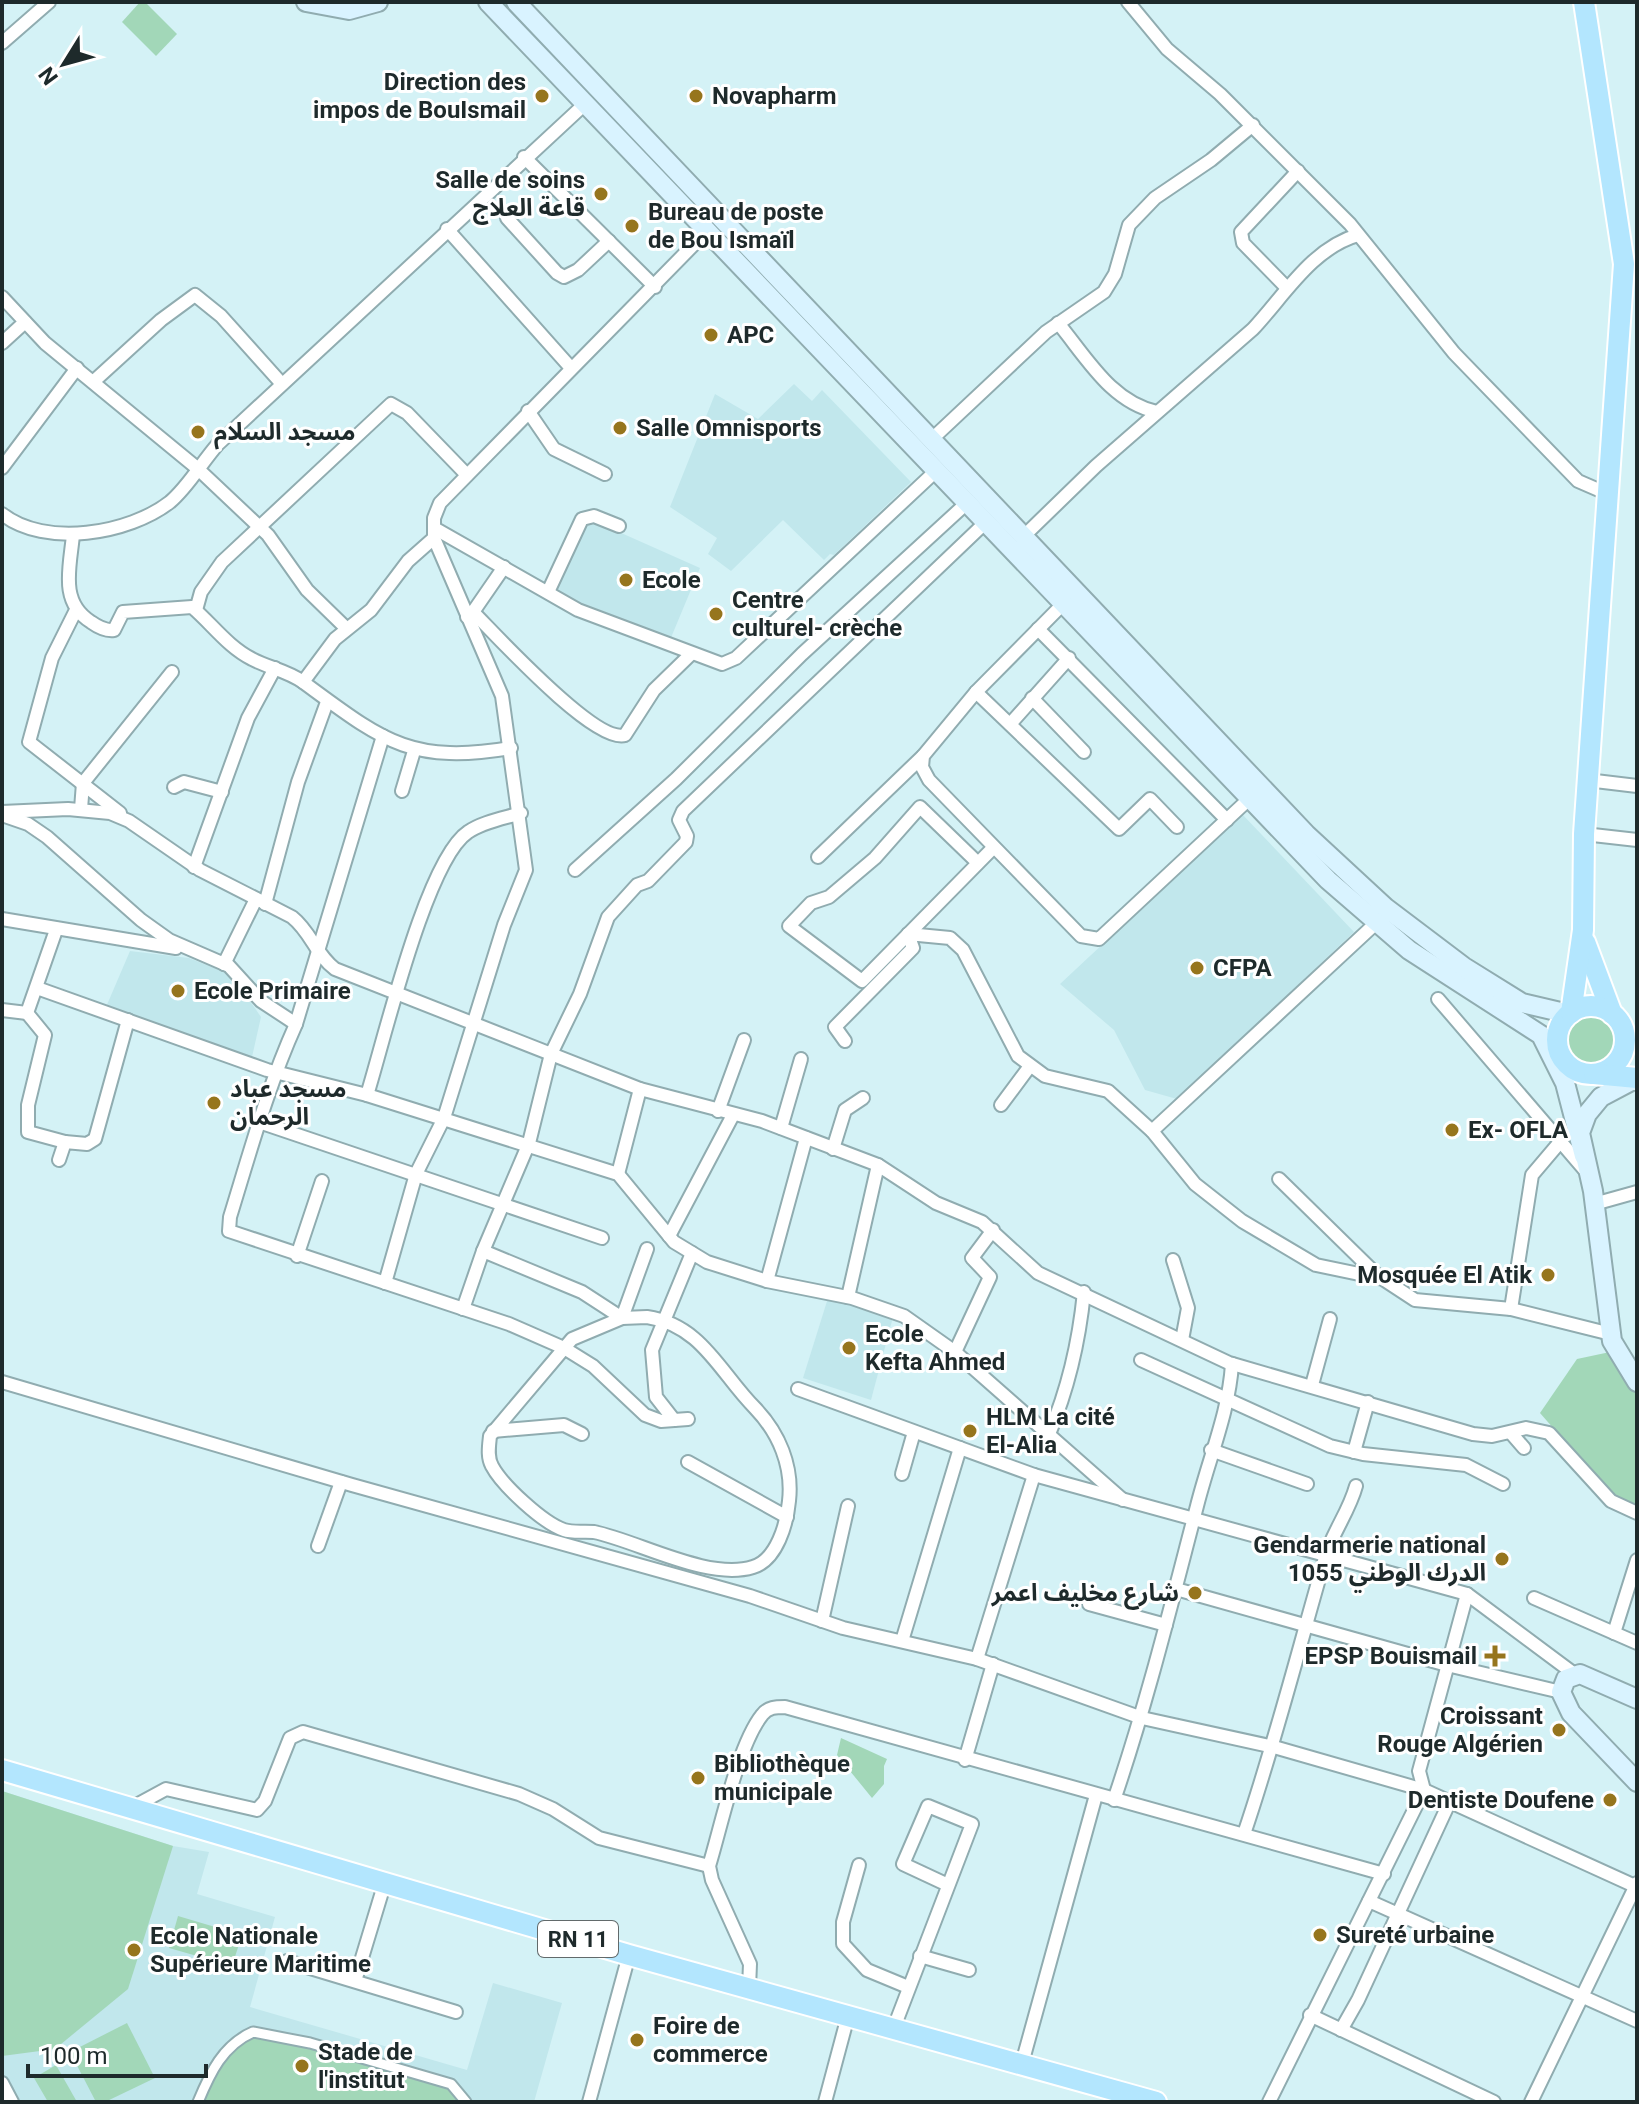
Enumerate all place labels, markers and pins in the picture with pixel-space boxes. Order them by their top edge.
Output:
place label: Direction des impos de BouIsmail [313,68,526,124]
place label: Novapharm [712,82,837,110]
marker: Direction des impos de BouIsmail [533,87,551,105]
marker: Novapharm [687,87,705,105]
place label: Salle de soins قاعة العلاج [435,166,585,225]
marker: Salle de soins قاعة العلاج [592,185,610,203]
place label: Bureau de poste de Bou Ismaïl [648,198,823,254]
marker: Bureau de poste de Bou Ismaïl [623,217,641,235]
place label: APC [727,321,774,349]
marker: APC [702,326,720,344]
place label: Salle Omnisports [636,414,822,442]
place label: مسجد السلام [214,418,355,450]
marker: Salle Omnisports [611,419,629,437]
marker: مسجد السلام [189,423,207,441]
place label: Ecole [642,566,701,594]
marker: Ecole [617,571,635,589]
place label: Centre culturel- crèche [732,586,902,642]
marker: Centre culturel- crèche [707,605,725,623]
place label: CFPA [1213,954,1272,982]
marker: CFPA [1188,959,1206,977]
place label: Ecole Primaire [194,977,351,1005]
marker: Ecole Primaire [169,982,187,1000]
place label: مسجد عباد الرحمان [230,1075,346,1131]
marker: مسجد عباد الرحمان [205,1094,223,1112]
place label: Ex- OFLA [1468,1116,1569,1144]
marker: Ex- OFLA [1443,1121,1461,1139]
place label: Mosquée El Atik [1357,1261,1533,1289]
marker: Mosquée El Atik [1539,1266,1557,1284]
place label: Ecole Kefta Ahmed [865,1320,1005,1376]
marker: Ecole Kefta Ahmed [840,1339,858,1357]
place label: HLM La cité El-Alia [986,1403,1115,1459]
marker: HLM La cité El-Alia [961,1422,979,1440]
place label: Gendarmerie national 1055 الدرك الوطني [1253,1531,1486,1593]
marker: Gendarmerie national 1055 الدرك الوطني [1493,1550,1511,1568]
place label: شارع مخليف اعمر [991,1579,1179,1610]
marker: شارع مخليف اعمر [1186,1584,1204,1602]
place label: EPSP Bouismail [1305,1642,1477,1670]
marker: EPSP Bouismail [1484,1645,1506,1667]
place label: Croissant Rouge Algérien [1377,1702,1543,1758]
marker: Croissant Rouge Algérien [1550,1721,1568,1739]
place label: Bibliothèque municipale [714,1750,850,1806]
marker: Bibliothèque municipale [689,1769,707,1787]
place label: Dentiste Doufene [1408,1786,1594,1814]
marker: Dentiste Doufene [1601,1791,1619,1809]
place label: Sureté urbaine [1336,1921,1494,1949]
place label: Ecole Nationale Supérieure Maritime [150,1922,371,1978]
marker: Sureté urbaine [1311,1926,1329,1944]
marker: Ecole Nationale Supérieure Maritime [125,1941,143,1959]
place label: Foire de commerce [653,2012,768,2068]
marker: Foire de commerce [628,2031,646,2049]
place label: Stade de l'institut [318,2038,413,2094]
marker: Stade de l'institut [293,2057,311,2075]

